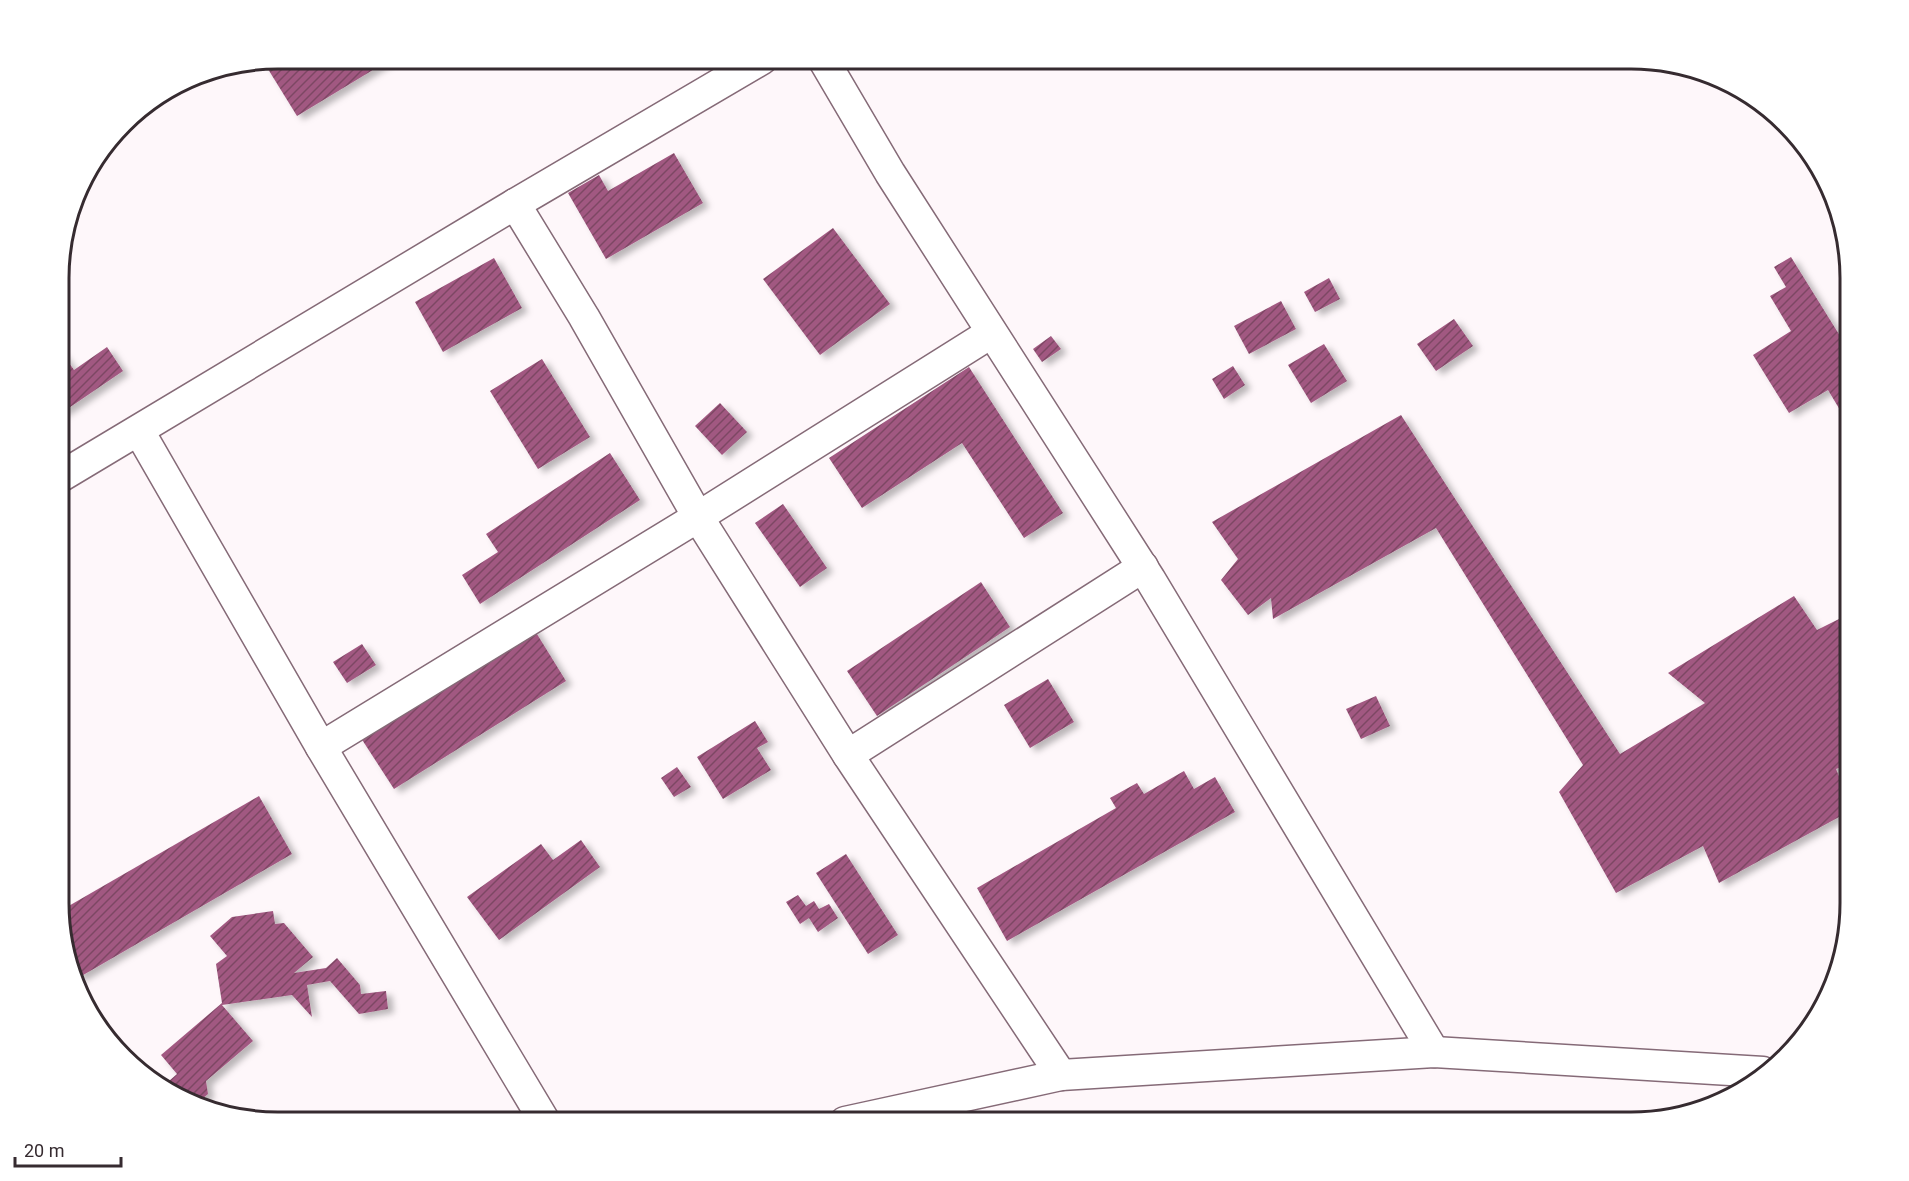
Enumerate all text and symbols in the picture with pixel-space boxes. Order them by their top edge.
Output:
scale bar [15,1130,122,1168]
text: 20 m [24,1140,64,1161]

